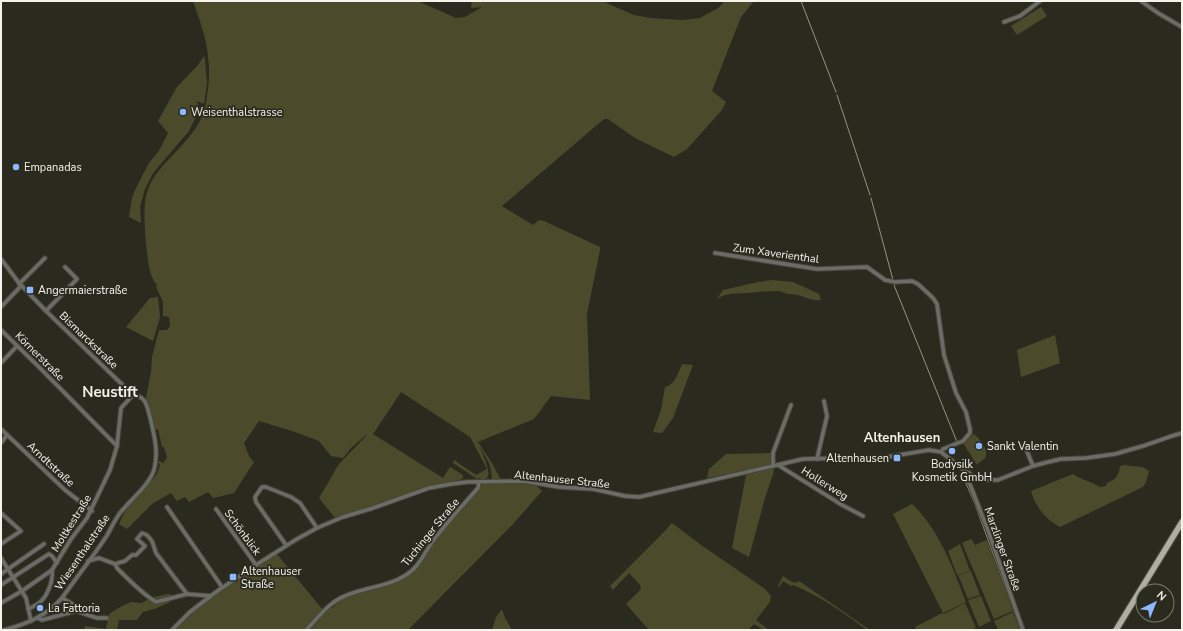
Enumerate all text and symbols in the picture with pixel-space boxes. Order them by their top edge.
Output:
place label: Weisenthalstrasse [191,105,283,120]
marker: Weisenthalstrasse [178,107,188,117]
place label: Empanadas [24,160,82,175]
marker: Empanadas [11,162,21,172]
street label: Zum Xaverienthal [732,240,821,267]
place label: Angermaierstraße [38,283,128,298]
marker: Angermaierstraße [25,285,35,295]
street label: Bismarckstraße [56,308,121,372]
street label: Körnerstraße [12,328,68,384]
district label: Neustift [82,382,138,402]
district label: Altenhausen [864,429,940,447]
street label: Arndtstraße [24,438,78,490]
place label: Sankt Valentin [987,439,1059,454]
marker: Sankt Valentin [974,441,984,451]
marker: Bodysilk Kosmetik GmbH [947,446,957,456]
place label: Altenhausen [826,451,889,466]
marker: Altenhausen [892,453,902,463]
place label: Bodysilk Kosmetik GmbH [912,457,992,485]
street label: Hollerweg [798,463,851,504]
street label: Altenhauser Straße [513,467,611,492]
street label: Moltkestraße [48,492,95,555]
street label: Tuchinger Straße [398,495,463,570]
street label: Marzlinger Straße [980,505,1025,593]
street label: Schönblick [221,506,265,559]
street label: Wiesenthalstraße [51,511,113,593]
place label: Altenhauser Straße [241,564,301,592]
marker: Altenhauser Straße [228,572,238,582]
north arrow [1135,583,1175,623]
text: N [1153,588,1170,604]
place label: La Fattoria [48,601,100,616]
marker: La Fattoria [35,603,45,613]

